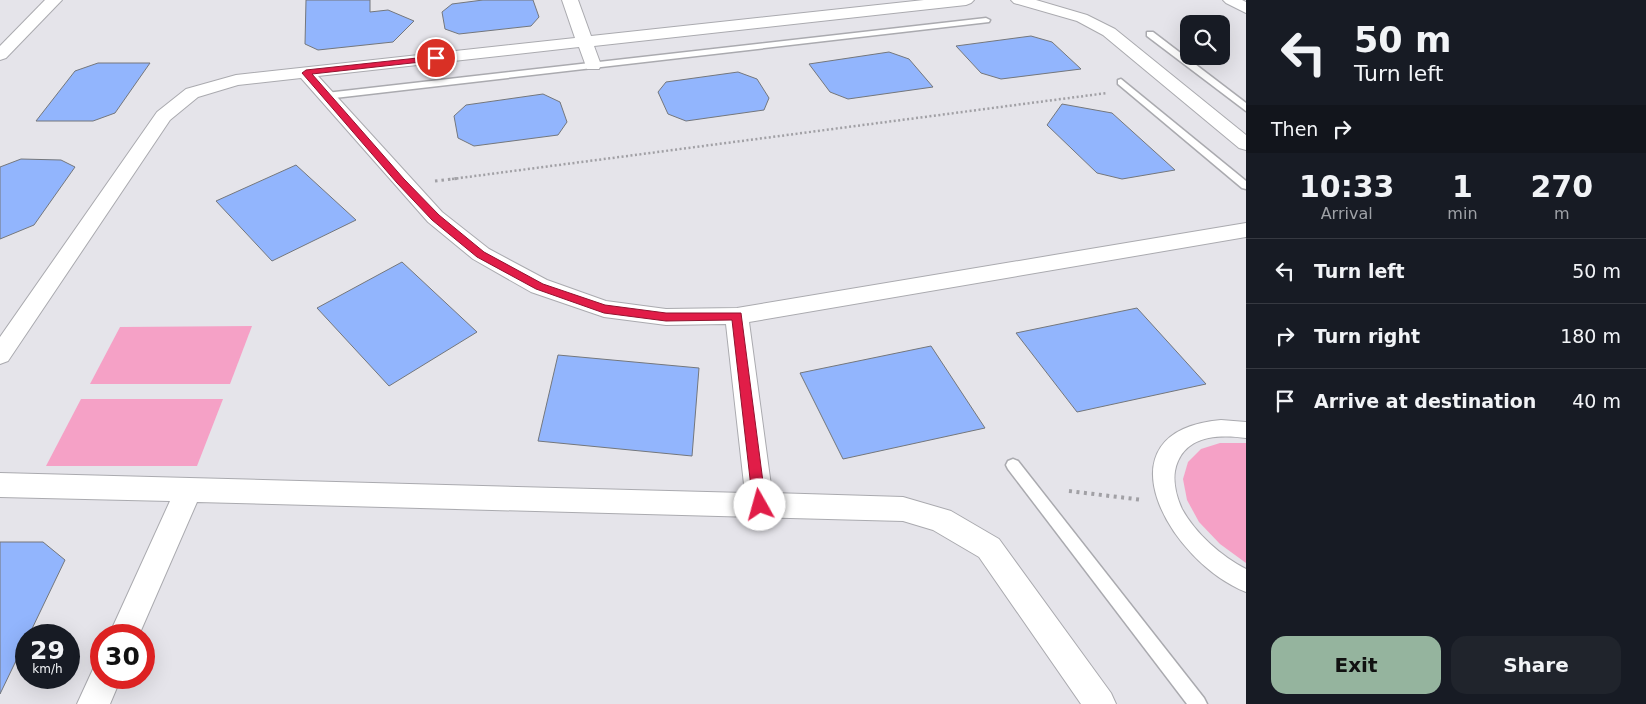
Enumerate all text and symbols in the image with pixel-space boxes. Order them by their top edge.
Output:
map controls [1180,15,1230,65]
button: search [1180,15,1230,65]
icon: left [1271,20,1336,85]
text: 50 m [1354,20,1451,60]
pin [415,37,457,79]
icon: arrive [422,44,450,72]
text: Turn left [1354,61,1443,86]
icon: right [1328,115,1356,143]
text: Then [1271,118,1318,140]
text: 10:33 [1299,169,1394,204]
text: 1 [1452,169,1473,204]
text: 270 [1530,169,1593,204]
text: Arrival [1321,204,1373,223]
text: min [1447,204,1478,223]
text: m [1554,204,1570,223]
icon: left [1271,257,1299,285]
text: Turn left [1314,260,1405,282]
text: 50 m [1572,260,1621,282]
icon: right [1271,322,1299,350]
text: Turn right [1314,325,1420,347]
text: 180 m [1560,325,1621,347]
icon: arrive [1271,387,1299,415]
text: Arrive at destination [1314,390,1536,412]
text: 40 m [1572,390,1621,412]
position arrow [733,478,785,530]
speed limit sign: 30 [90,624,155,689]
text: 29 [30,636,65,665]
button: Exit [1271,636,1441,694]
button: Share [1451,636,1621,694]
text: km/h [32,662,63,676]

